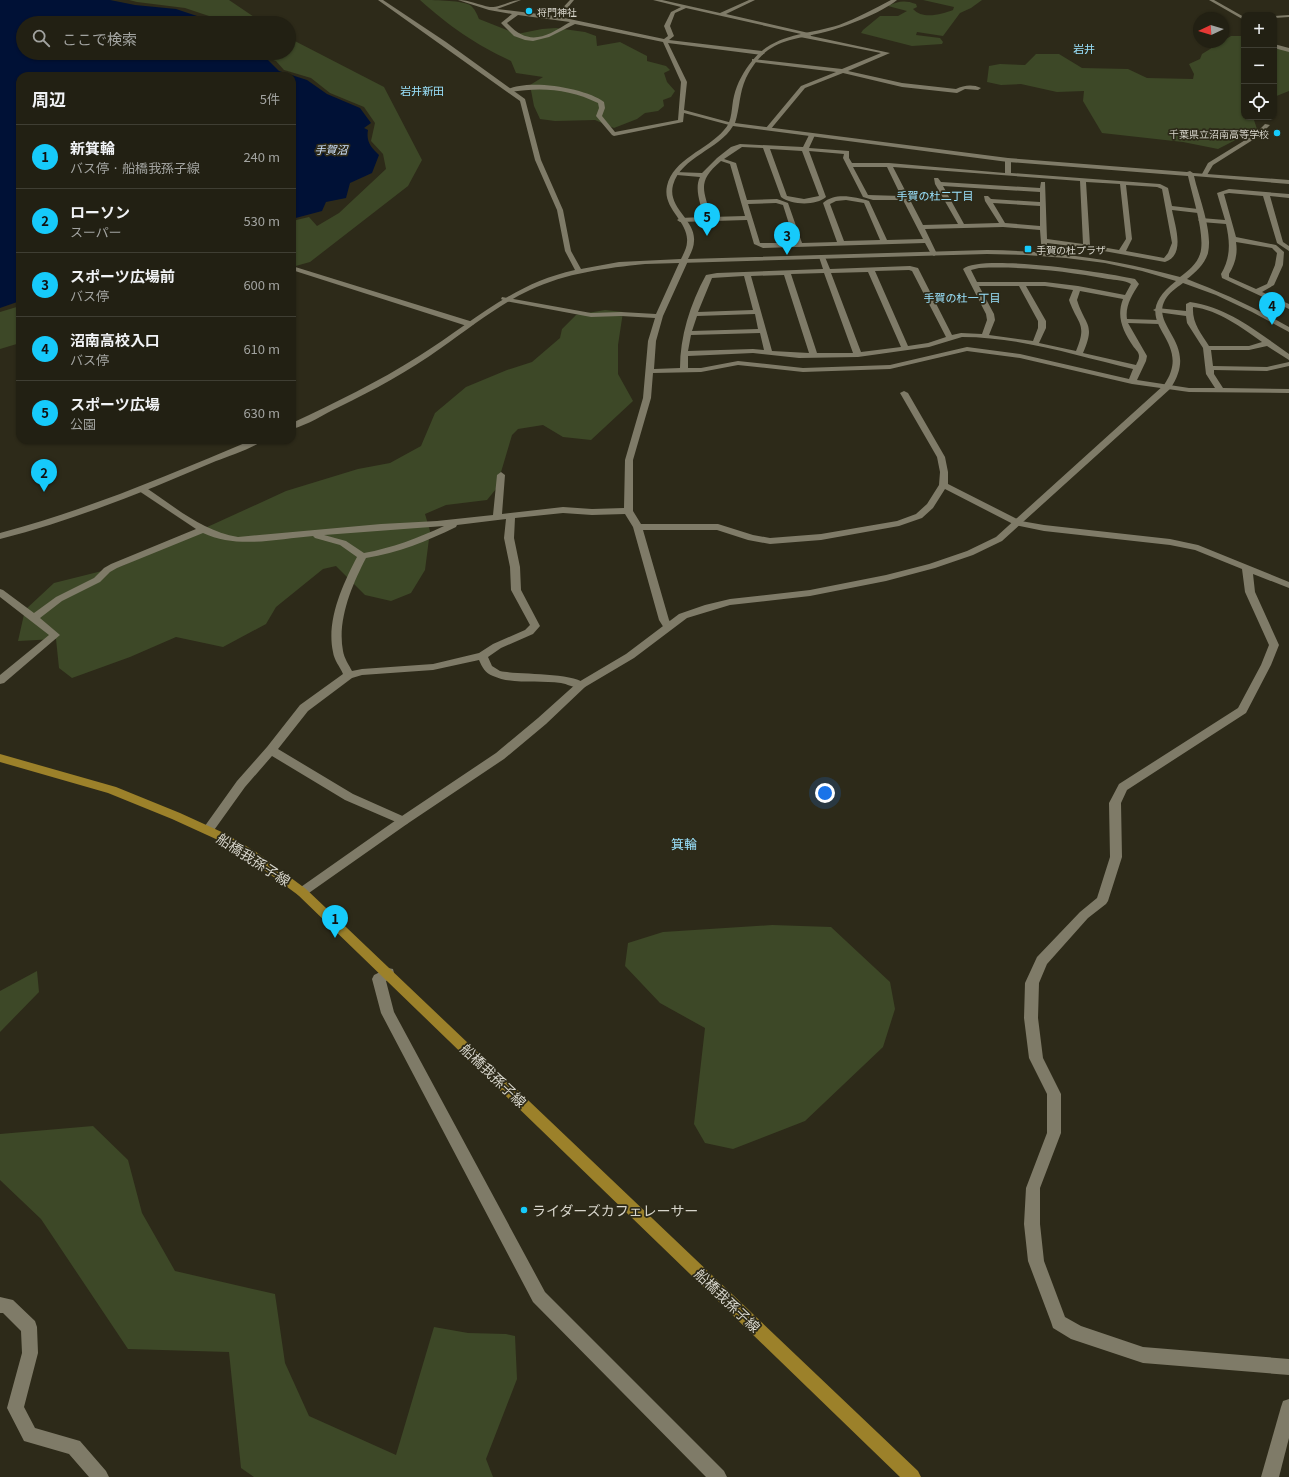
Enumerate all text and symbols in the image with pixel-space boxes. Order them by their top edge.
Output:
place label: 将門神社 [537,4,577,19]
marker: 将門神社 [524,6,534,16]
north arrow [1193,12,1229,48]
map controls [1241,12,1277,120]
button: + [1241,12,1277,48]
search box [16,16,296,60]
icon: search [30,27,52,49]
text: ここで検索 [62,28,137,49]
district label: 岩井 [1073,40,1095,56]
button: − [1241,48,1277,84]
district label: 岩井新田 [400,82,444,98]
button: locate [1241,84,1277,120]
text: 周辺 [32,86,66,111]
text: 5件 [260,89,280,108]
place label: 千葉県立沼南高等学校 [1169,126,1269,141]
marker: 千葉県立沼南高等学校 [1272,128,1282,138]
text: 新箕輪 [70,137,115,158]
water label: 手賀沼 [315,141,349,157]
text: 1 [41,147,49,166]
text: 240 m [243,147,280,166]
text: バス停 · 船橋我孫子線 [70,158,200,177]
district label: 手賀の杜二丁目 [897,187,974,203]
text: ローソン [70,201,130,222]
pin: 5 [694,203,720,236]
text: 2 [41,211,49,230]
text: 530 m [243,211,280,230]
text: スーパー [70,222,122,241]
pin: 3 [774,222,800,255]
place label: 手賀の杜プラザ [1036,242,1106,257]
marker: 手賀の杜プラザ [1023,244,1033,254]
text: スポーツ広場前 [70,265,175,286]
text: 3 [41,275,49,294]
text: 600 m [243,275,280,294]
text: バス停 [70,286,109,305]
district label: 手賀の杜一丁目 [924,289,1001,305]
pin: 4 [1259,292,1285,325]
text: 沼南高校入口 [70,329,160,350]
text: 4 [41,339,49,358]
text: 610 m [243,339,280,358]
text: バス停 [70,350,109,369]
text: スポーツ広場 [70,393,160,414]
text: 5 [41,403,49,422]
text: 630 m [243,403,280,422]
text: 公園 [70,414,96,433]
pin: 2 [31,459,57,492]
your location [815,783,835,803]
street label: 船橋我孫子線 [213,828,295,890]
district label: 箕輪 [671,834,697,853]
pin: 1 [322,905,348,938]
street label: 船橋我孫子線 [457,1039,531,1111]
place label: ライダーズカフェレーサー [532,1200,698,1220]
marker: ライダーズカフェレーサー [519,1205,529,1215]
street label: 船橋我孫子線 [691,1264,765,1336]

